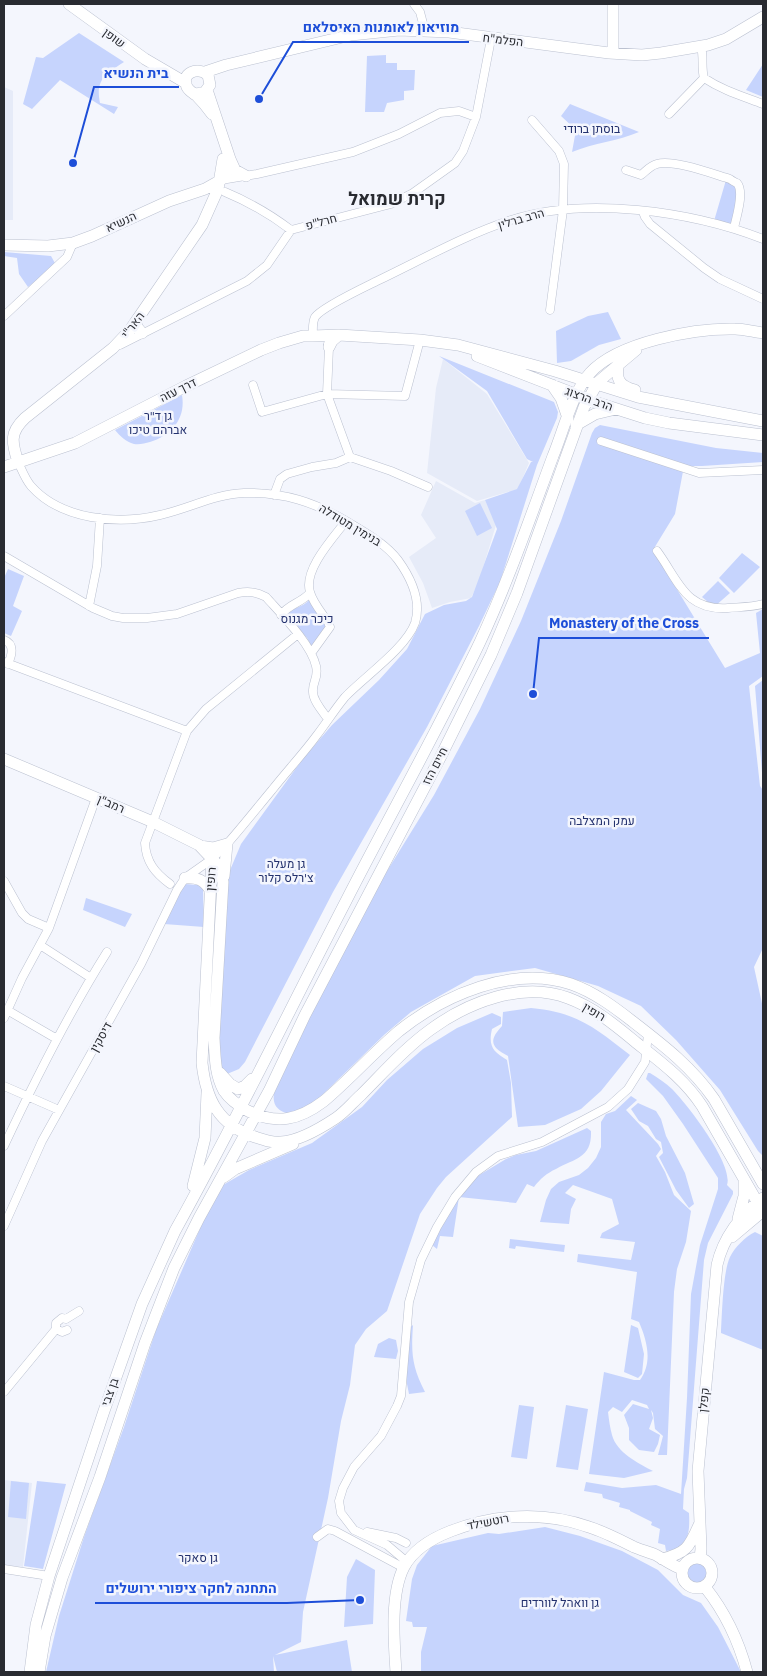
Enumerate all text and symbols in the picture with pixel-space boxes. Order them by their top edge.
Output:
callout: מוזיאון לאומנות האיסלאם [293,13,469,42]
text: מוזיאון לאומנות האיסלאם [303,18,459,36]
street label: שופן [100,24,128,51]
street label: הפלמ"ח [482,30,524,49]
callout: בית הנשיא [94,58,179,87]
text: בית הנשיא [103,64,169,82]
park label: בוסתן ברודי [564,121,621,136]
district label: קרית שמואל [348,187,446,210]
street label: הרב ברלין [496,205,546,232]
street label: הנשיא [103,208,139,235]
street label: חרל"פ [304,210,338,233]
street label: האר"י [118,309,148,341]
street label: דרך עזה [157,374,199,405]
street label: הרב הרצוג [563,383,615,414]
park label: גן ד"ר אברהם טיכו [129,408,188,437]
street label: בנימין מטודלה [316,500,385,549]
callout: Monastery of the Cross [539,609,709,638]
park label: כיכר מגנוס [280,611,334,626]
text: Monastery of the Cross [549,614,699,632]
street label: חיים הזז [418,744,451,787]
street label: רמב"ן [95,791,127,816]
park label: עמק המצלבה [569,813,635,828]
park label: גן מעלה צ'רלס קלור [258,856,314,885]
street label: רופין [202,866,219,892]
street label: רופין [580,999,608,1024]
street label: דיסקין [86,1019,115,1054]
street label: בן צבי [98,1375,122,1408]
street label: קפלן [695,1387,712,1413]
street label: רוטשילד [466,1510,510,1533]
park label: גן סאקר [178,1550,218,1565]
callout: התחנה לחקר ציפורי ירושלים [95,1574,287,1603]
text: התחנה לחקר ציפורי ירושלים [105,1579,277,1597]
park label: גן וואהל לוורדים [521,1595,600,1610]

